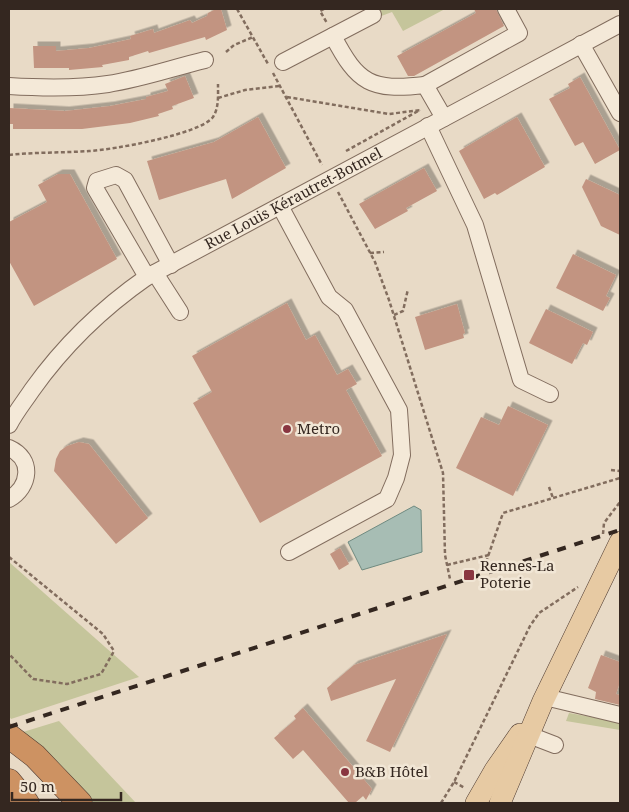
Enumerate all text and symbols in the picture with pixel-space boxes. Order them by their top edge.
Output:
street label: Rue Louis Kérautret-Botmel [201,142,385,253]
place label: Metro [297,418,340,438]
marker: Metro [281,423,293,435]
place label: Rennes-La Poterie [480,555,554,592]
marker: Rennes-La Poterie [462,568,476,582]
place label: B&B Hôtel [355,761,429,781]
marker: B&B Hôtel [339,766,351,778]
scale bar [12,770,121,802]
text: 50 m [20,776,55,796]

